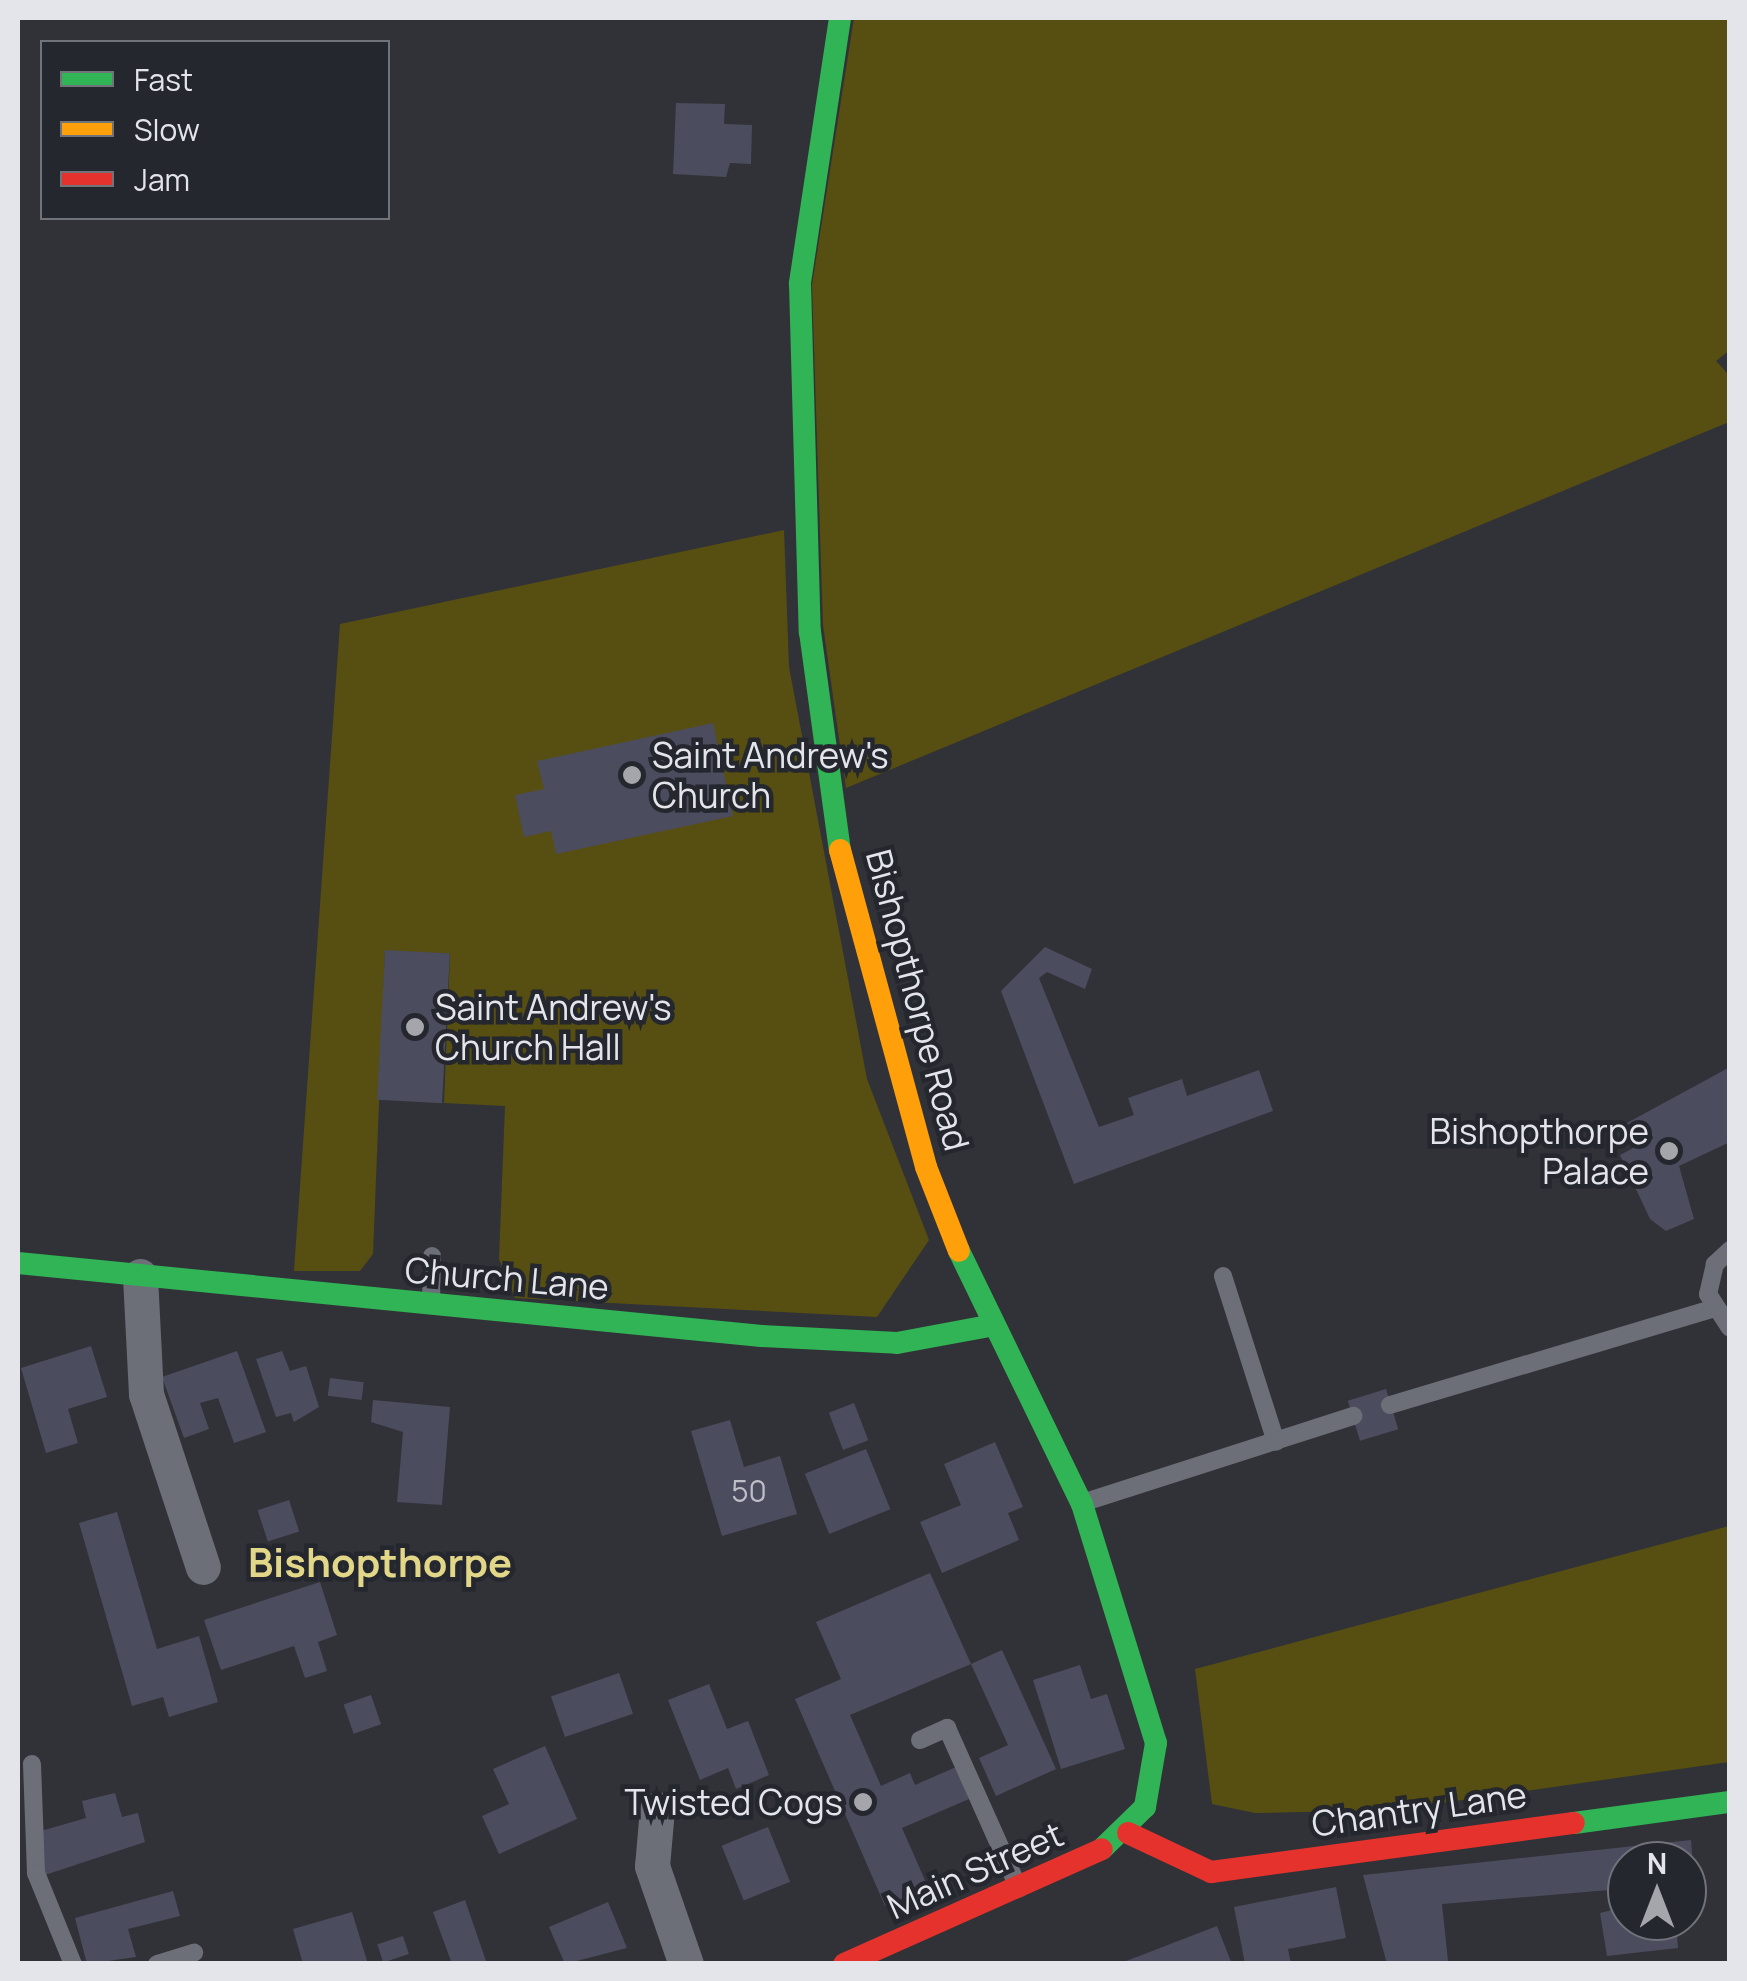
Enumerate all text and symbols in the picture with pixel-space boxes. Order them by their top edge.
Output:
legend [40,40,390,220]
text: Fast [134,59,193,100]
text: Slow [134,109,200,150]
text: Jam [134,159,190,200]
place label: Saint Andrew's Church [652,734,889,816]
marker: Saint Andrew's Church [621,764,643,786]
street label: Bishopthorpe Road [858,845,978,1155]
place label: Saint Andrew's Church Hall [435,986,672,1068]
marker: Saint Andrew's Church Hall [404,1016,426,1038]
place label: Bishopthorpe Palace [1429,1110,1649,1192]
marker: Bishopthorpe Palace [1658,1140,1680,1162]
street label: Church Lane [403,1248,611,1308]
house number: 50 [731,1473,767,1509]
district label: Bishopthorpe [248,1538,512,1586]
street label: Chantry Lane [1309,1773,1529,1845]
place label: Twisted Cogs [624,1781,843,1823]
marker: Twisted Cogs [852,1791,874,1813]
street label: Main Street [881,1813,1069,1927]
north arrow [1607,1841,1707,1941]
text: N [1647,1844,1667,1882]

